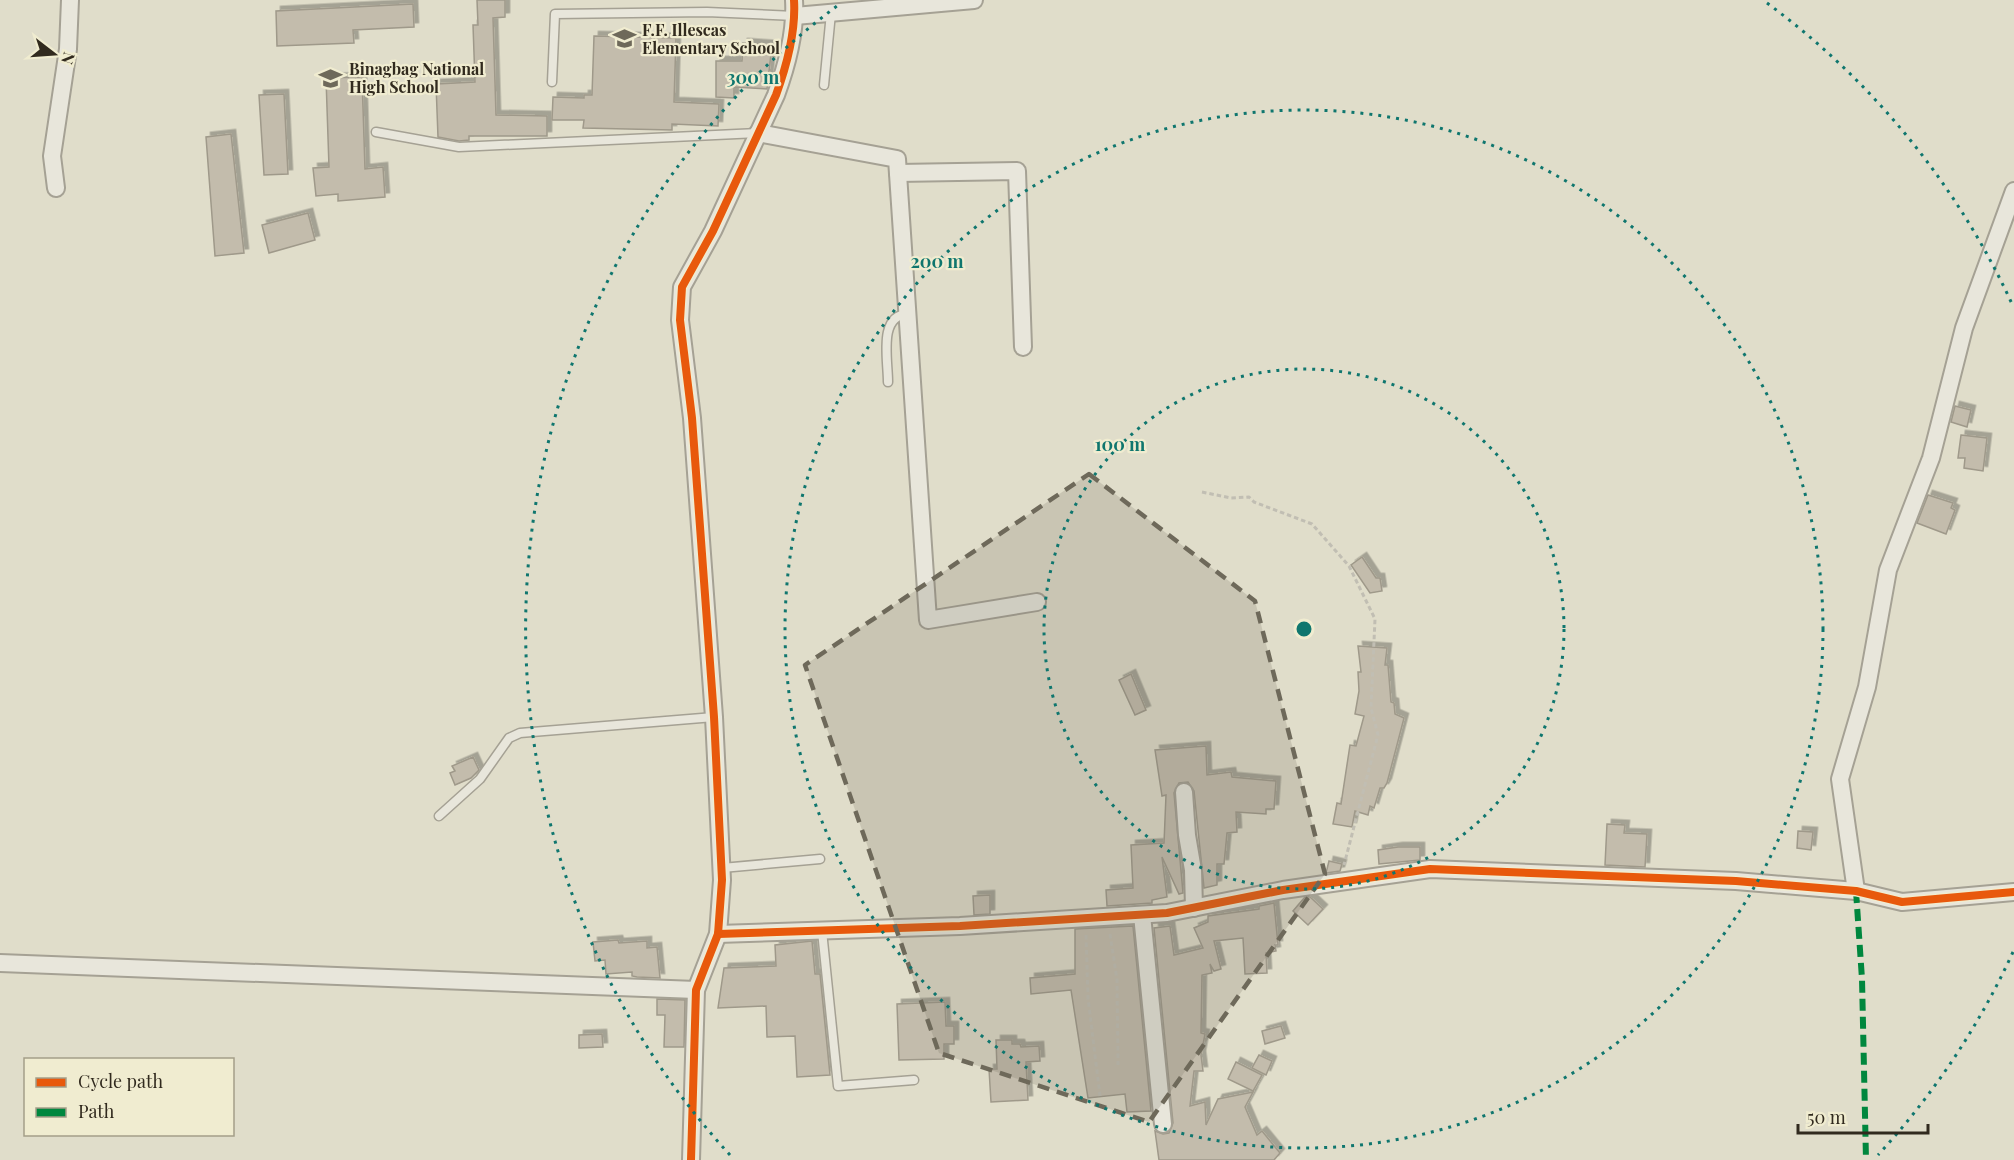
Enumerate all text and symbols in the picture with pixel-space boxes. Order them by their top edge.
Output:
place label: F.F. Illescas Elementary School [642,19,780,58]
north arrow [24,24,84,84]
school or university icon: F.F. Illescas Elementary School [611,26,637,52]
text: N [57,50,81,68]
place label: Binagbag National High School [349,58,484,97]
school or university icon: Binagbag National High School [318,65,344,91]
text: 300 m [727,65,780,89]
text: 200 m [910,249,964,273]
text: 100 m [1095,432,1146,456]
centre of rings [1294,619,1314,639]
legend [24,1058,234,1136]
text: Cycle path [78,1069,163,1093]
scale bar [1798,1097,1928,1135]
text: Path [78,1099,115,1123]
text: 50 m [1807,1105,1846,1129]

